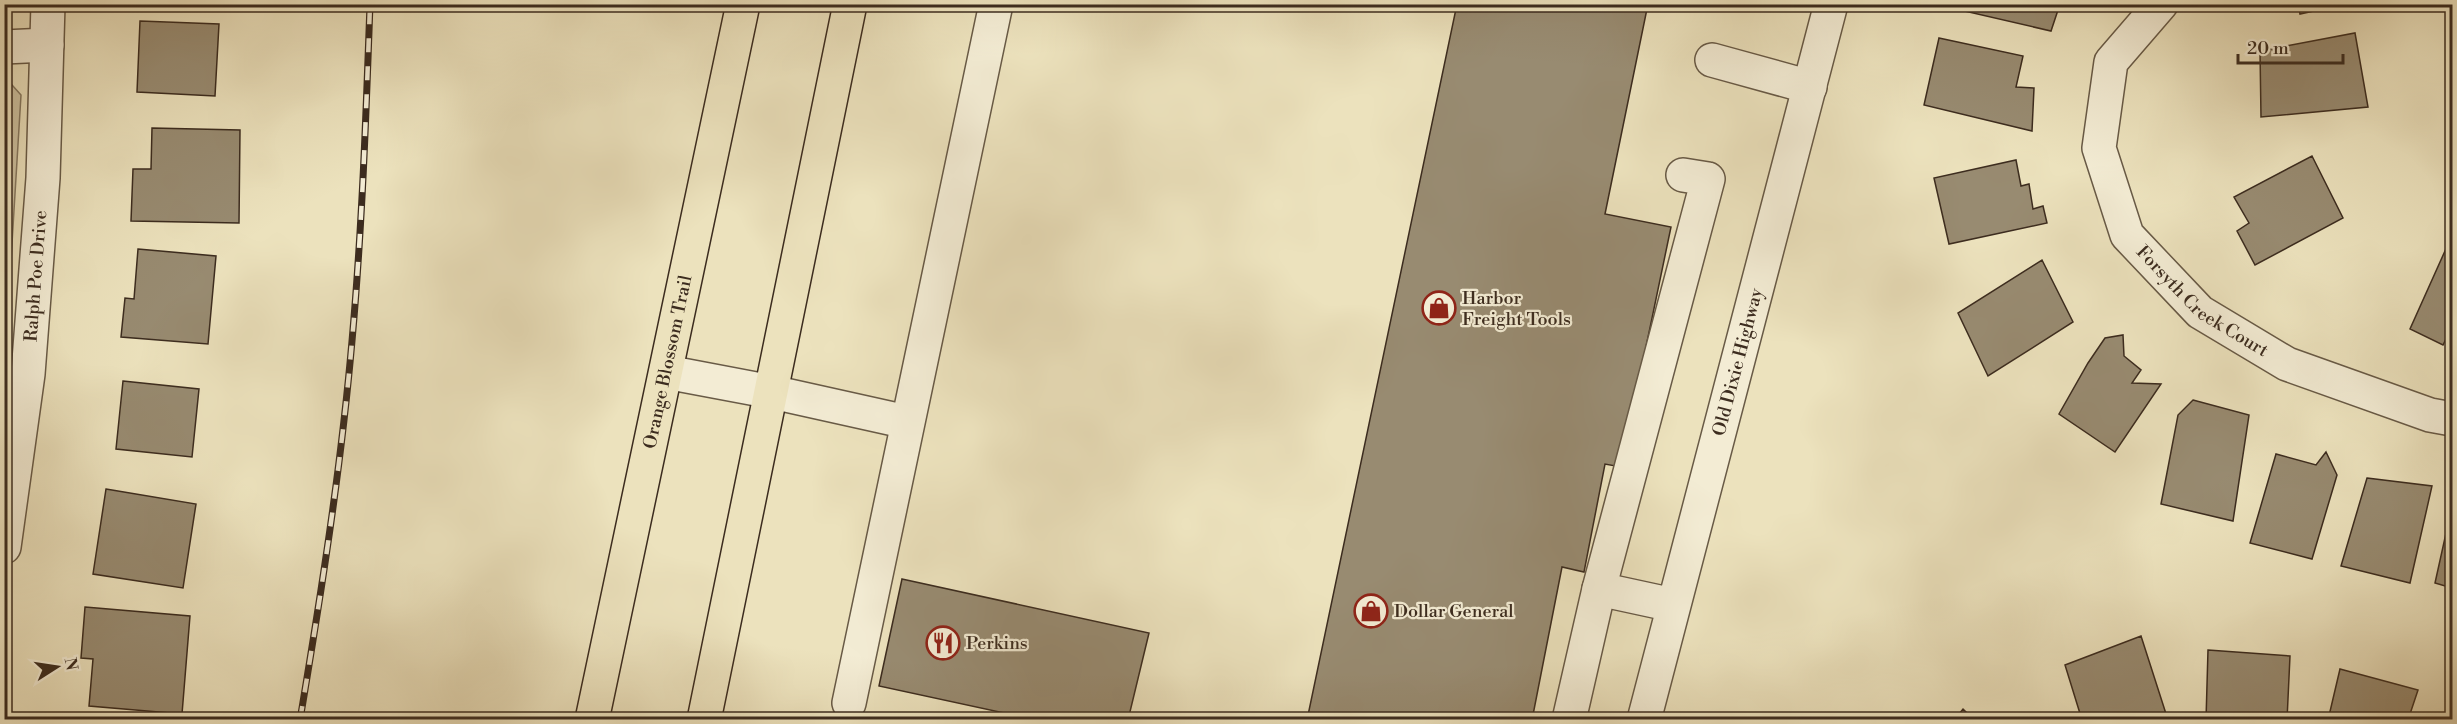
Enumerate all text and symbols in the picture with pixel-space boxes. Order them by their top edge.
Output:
scale bar [2238,27,2343,65]
text: 20 m [2247,37,2289,60]
street label: Ralph Poe Drive [19,209,52,343]
street label: Forsyth Creek Court [2131,241,2273,362]
street label: Orange Blossom Trail [638,272,697,451]
street label: Old Dixie Highway [1707,285,1768,438]
place label: Harbor Freight Tools [1462,287,1571,331]
shop icon: Harbor Freight Tools [1421,290,1457,326]
shop icon: Dollar General [1353,593,1389,629]
place label: Dollar General [1394,600,1514,623]
restaurant icon: Perkins [925,625,961,661]
place label: Perkins [966,632,1028,655]
north arrow [27,637,87,697]
text: N [60,656,82,673]

